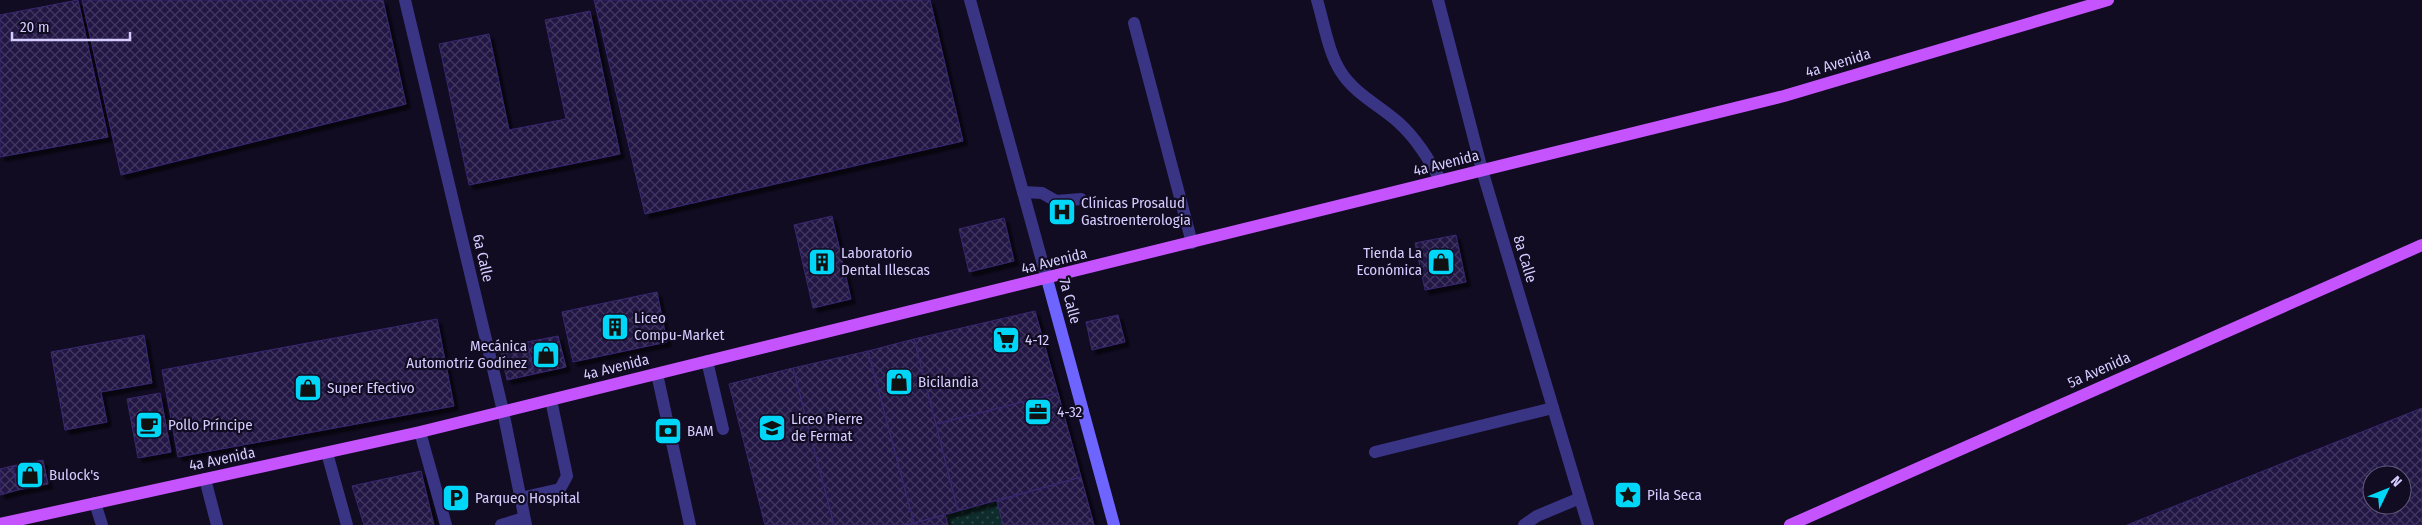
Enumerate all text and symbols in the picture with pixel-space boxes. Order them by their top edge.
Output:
scale bar [12,10,130,42]
text: 20 m [20,18,50,36]
street label: 4a Avenida [1803,45,1873,81]
street label: 4a Avenida [1411,146,1481,180]
place label: Clínicas Prosalud Gastroenterologia [1081,194,1191,229]
hospital icon: Clínicas Prosalud Gastroenterologia [1047,197,1077,227]
street label: 6a Calle [469,232,497,284]
street label: 8a Calle [1509,233,1541,285]
place label: Laboratorio Dental Illescas [841,244,930,279]
street label: 4a Avenida [1019,244,1089,278]
place label: Tienda La Económica [1357,244,1422,279]
building icon: Laboratorio Dental Illescas [807,247,837,277]
shop icon: Tienda La Económica [1426,247,1456,277]
street label: 7a Calle [1055,276,1085,326]
place label: Liceo Compu-Market [634,309,725,344]
building icon: Liceo Compu-Market [600,312,630,342]
supermarket icon: 4-12 [991,325,1021,355]
place label: 4-12 [1025,331,1050,349]
place label: Mecánica Automotriz Godínez [406,337,527,372]
shop icon: Mecánica Automotriz Godínez [531,340,561,370]
street label: 5a Avenida [2065,348,2133,392]
street label: 4a Avenida [581,350,651,384]
shop icon: Bicilandia [884,367,914,397]
shop icon: Super Efectivo [293,373,323,403]
place label: Bicilandia [918,373,979,391]
place label: Super Efectivo [327,379,415,397]
office icon: 4-32 [1023,397,1053,427]
place label: 4-32 [1057,403,1083,421]
cafe icon: Pollo Príncipe [134,410,164,440]
place label: Liceo Pierre de Fermat [791,410,863,445]
school or university icon: Liceo Pierre de Fermat [757,413,787,443]
place label: Pollo Príncipe [168,416,253,434]
bank icon: BAM [653,416,683,446]
place label: BAM [687,422,714,440]
street label: 4a Avenida [187,443,257,475]
shop icon: Bulock's [15,460,45,490]
north arrow [2362,465,2412,515]
place label: Bulock's [49,466,100,484]
text: N [2387,473,2405,490]
place icon: Pila Seca [1613,480,1643,510]
parking icon: Parqueo Hospital [441,483,471,513]
place label: Pila Seca [1647,486,1702,504]
place label: Parqueo Hospital [475,489,580,507]

